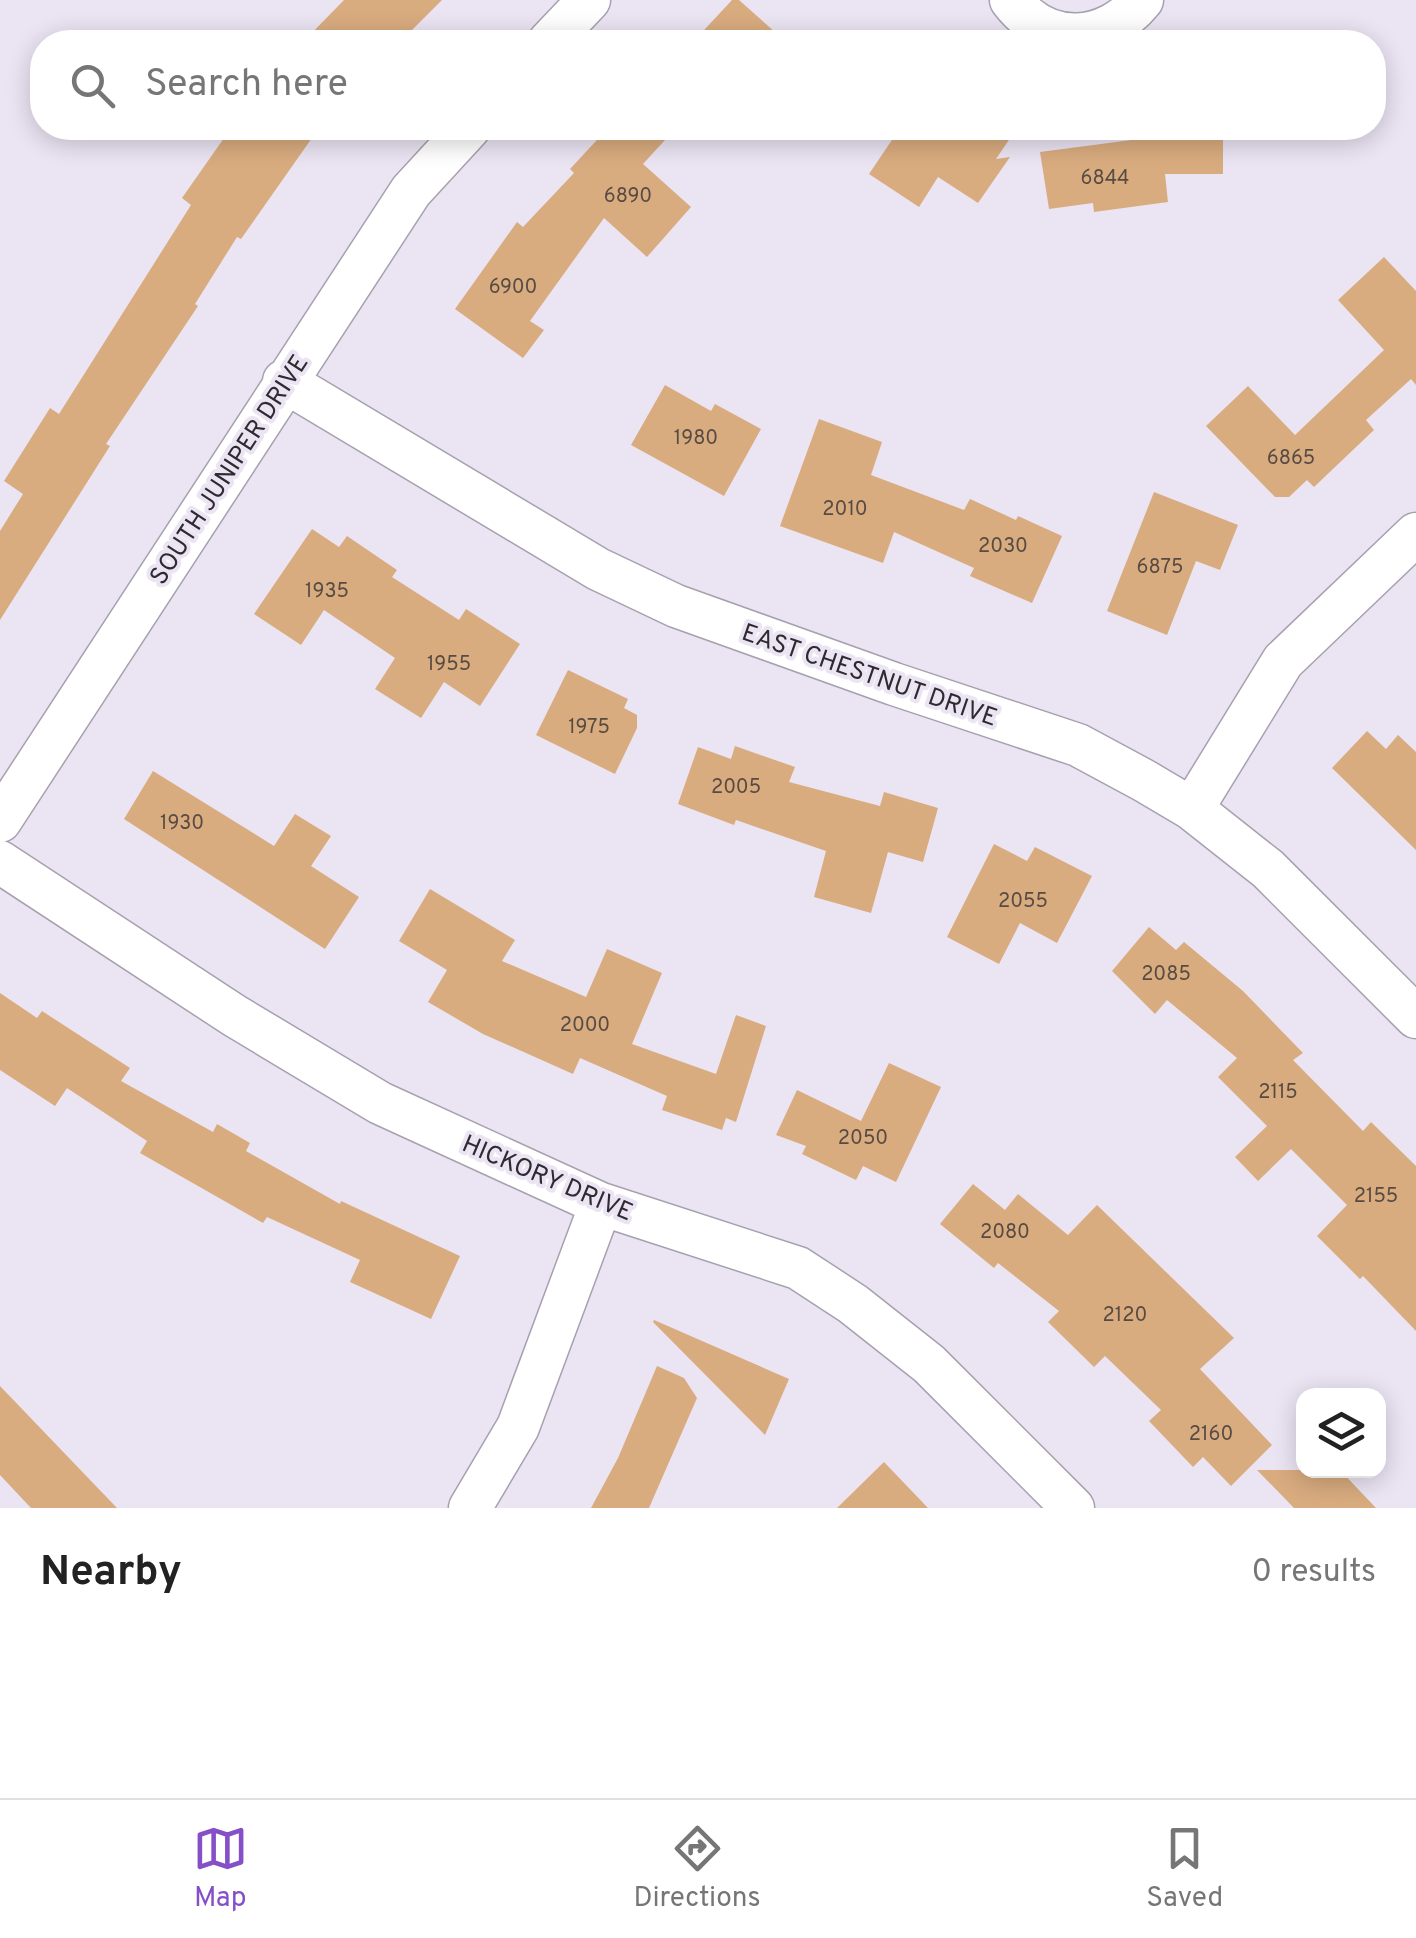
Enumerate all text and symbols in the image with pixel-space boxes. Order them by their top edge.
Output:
search box [30,30,1386,140]
icon: search [65,58,120,113]
text: Search here [145,61,348,110]
house number: 6844 [1081,166,1130,192]
house number: 6890 [604,184,652,210]
house number: 6900 [489,275,537,301]
street label: SOUTH JUNIPER DRIVE [144,349,317,592]
house number: 1980 [674,426,718,452]
house number: 6865 [1267,446,1315,472]
house number: 2010 [822,497,868,523]
house number: 2030 [978,534,1028,560]
house number: 6875 [1137,555,1183,581]
house number: 1935 [305,579,349,605]
street label: EAST CHESTNUT DRIVE [737,618,1001,736]
house number: 1955 [427,652,471,678]
house number: 1975 [568,715,610,741]
house number: 2005 [711,775,761,801]
house number: 1930 [160,811,204,837]
house number: 2055 [998,889,1048,915]
house number: 2085 [1141,962,1191,988]
house number: 2000 [560,1013,610,1039]
house number: 2115 [1258,1080,1298,1106]
house number: 2050 [838,1126,888,1152]
street label: HICKORY DRIVE [457,1129,637,1230]
house number: 2155 [1354,1184,1398,1210]
house number: 2080 [980,1220,1030,1246]
house number: 2120 [1103,1303,1147,1329]
map controls [1296,1388,1386,1478]
button: layers [1296,1388,1386,1478]
house number: 2160 [1189,1422,1233,1448]
text: Nearby [40,1547,182,1600]
text: 0 results [1251,1553,1376,1593]
tab: Map [193,1821,248,1917]
tab: Directions [633,1821,761,1917]
tab: Saved [1146,1821,1223,1917]

